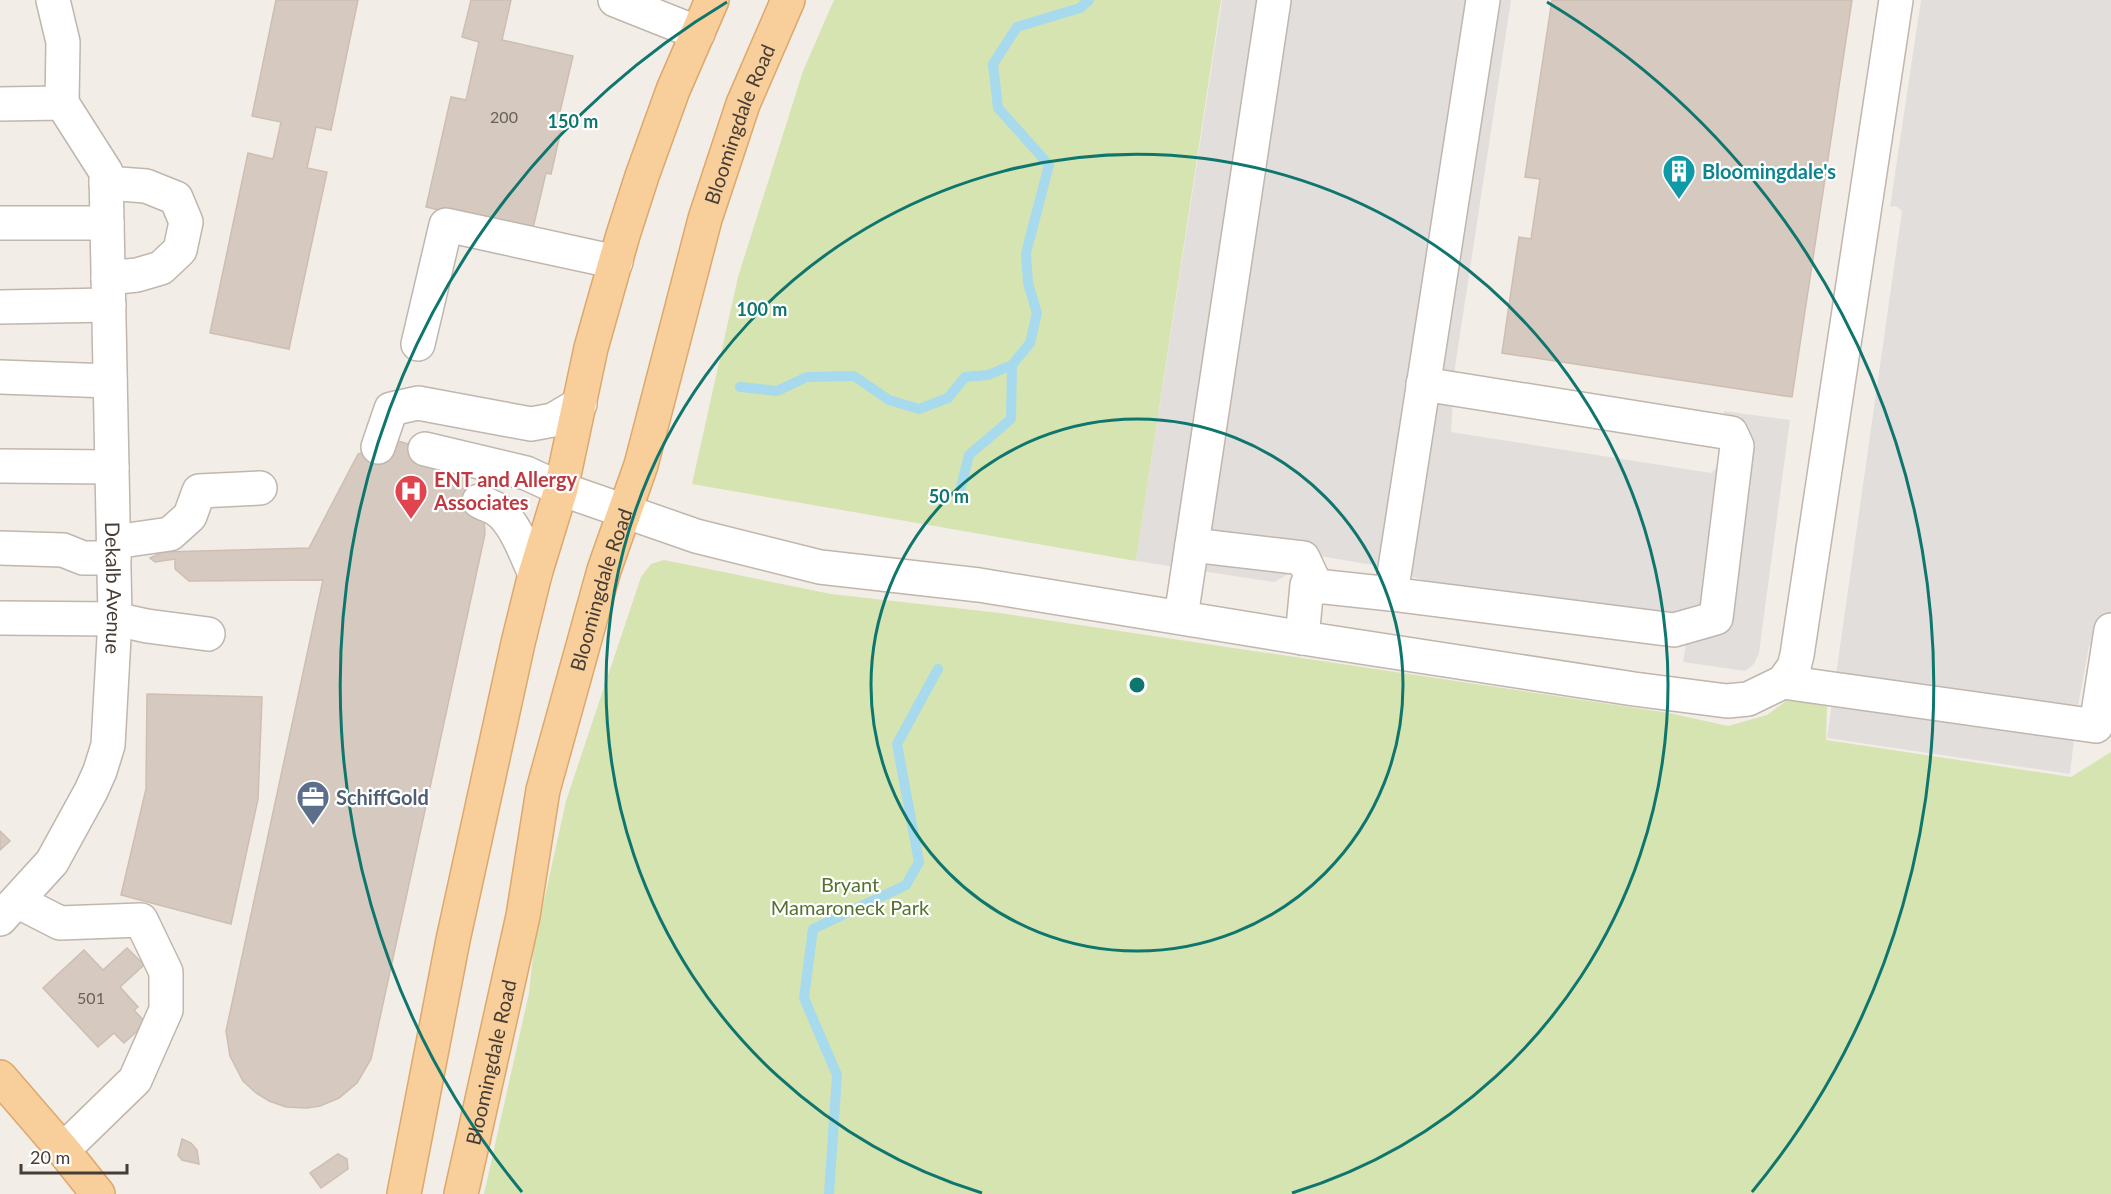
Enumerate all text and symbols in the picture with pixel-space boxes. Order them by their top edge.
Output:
street label: Bloomingdale Road [699,40,779,207]
house number: 200 [490,107,518,126]
text: 150 m [548,110,598,132]
building icon: Bloomingdale's [1661,153,1697,200]
place label: Bloomingdale's [1702,159,1836,183]
text: 100 m [737,298,787,320]
place label: ENT and Allergy Associates [433,467,578,514]
hospital icon: ENT and Allergy Associates [393,473,429,520]
text: 50 m [929,485,969,507]
street label: Bloomingdale Road [565,505,637,674]
street label: Dekalb Avenue [101,522,127,655]
centre of rings [1127,675,1147,695]
office icon: SchiffGold [295,779,331,826]
place label: SchiffGold [336,785,429,809]
park label: Bryant Mamaroneck Park [771,872,930,919]
street label: Bloomingdale Road [460,977,520,1147]
house number: 501 [77,988,105,1007]
scale bar [21,1137,128,1175]
text: 20 m [30,1146,70,1168]

